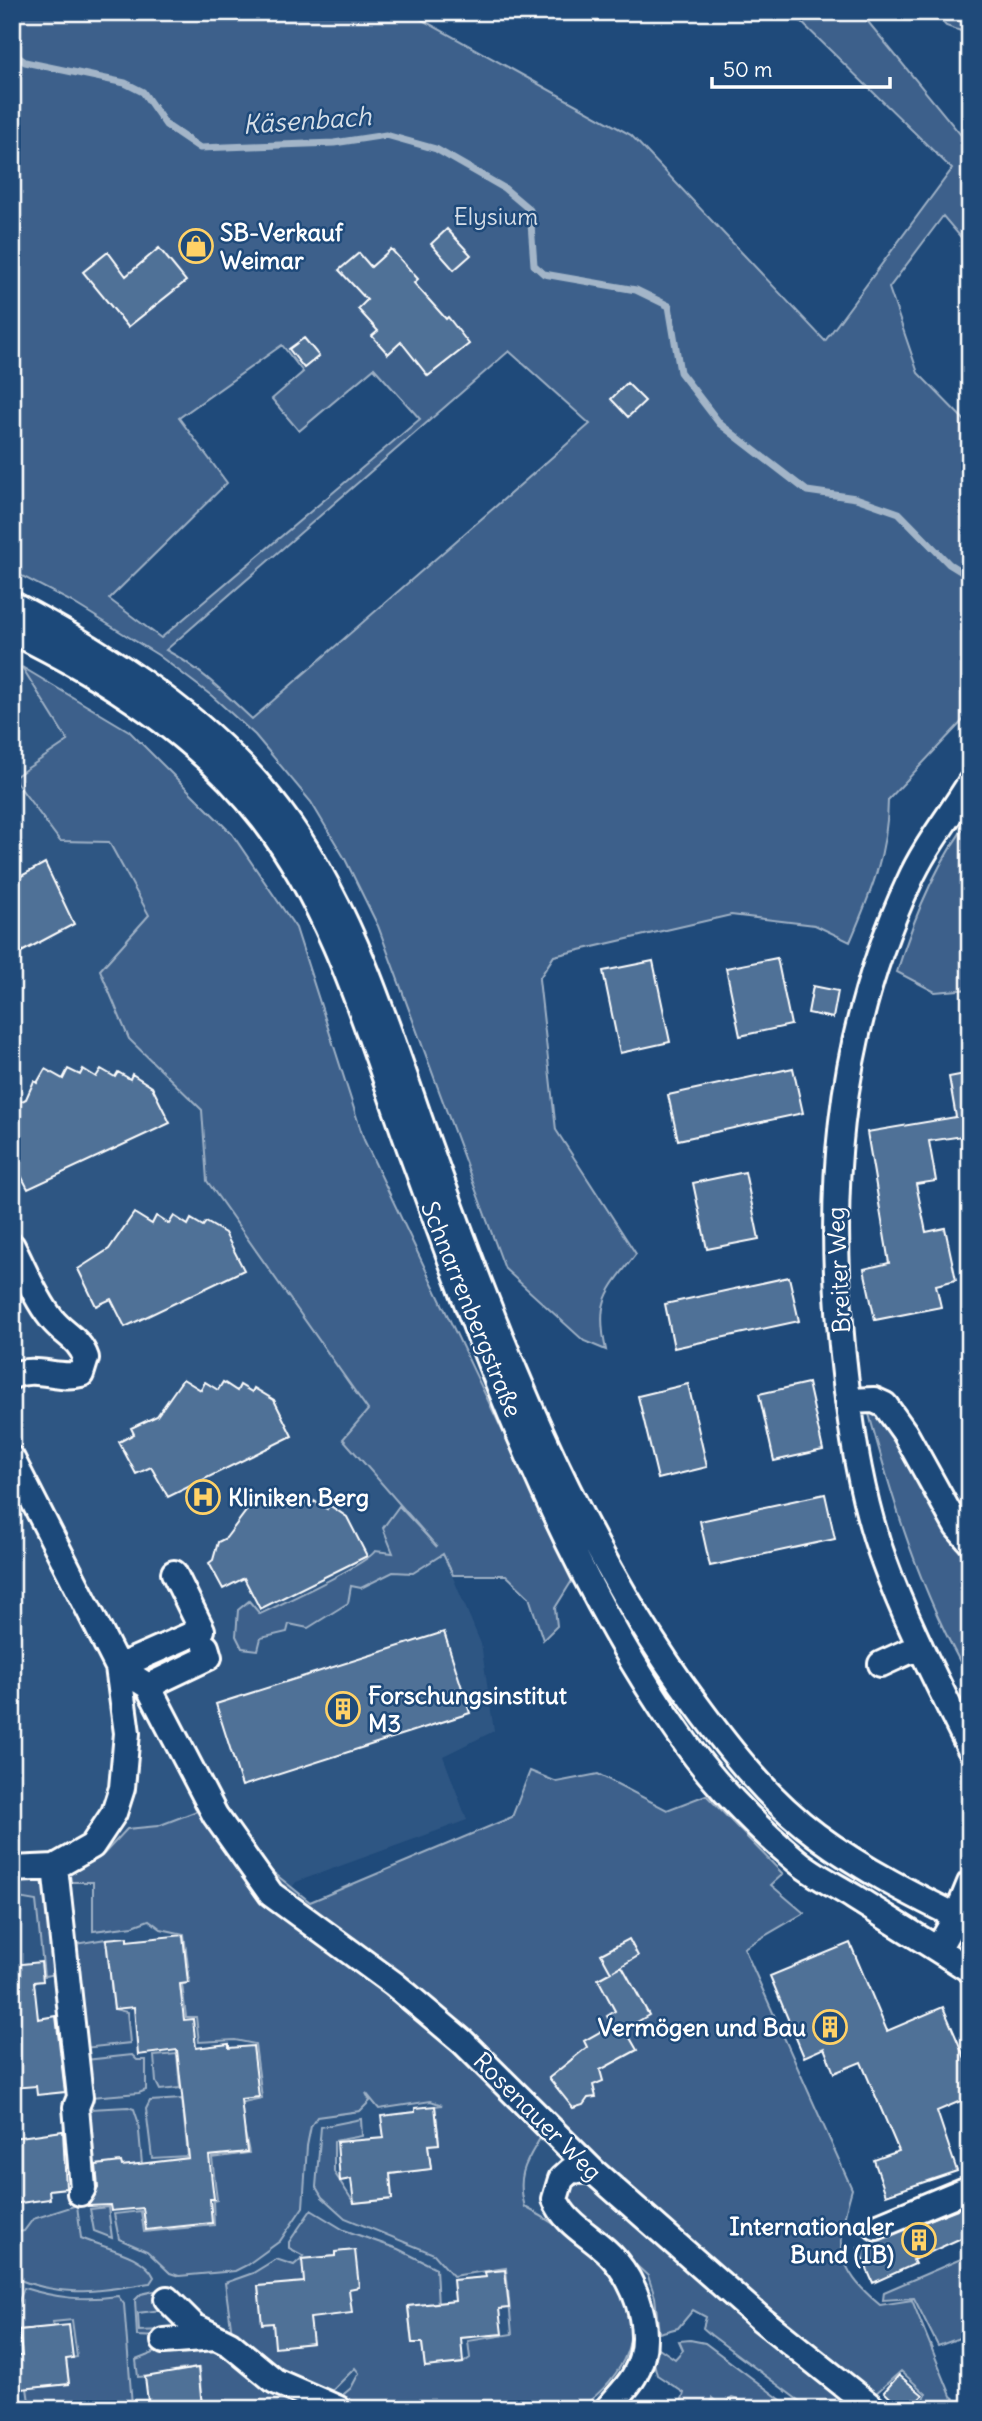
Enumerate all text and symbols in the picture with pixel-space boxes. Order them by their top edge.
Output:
scale bar [712,46,891,90]
text: 50 m [723,56,772,83]
water label: Käsenbach [242,99,373,141]
park label: Elysium [454,201,538,231]
place label: SB-Verkauf Weimar [220,217,344,275]
shop icon: SB-Verkauf Weimar [177,227,215,265]
street label: Schnarrenbergstraße [415,1197,529,1421]
street label: Breiter Weg [820,1206,856,1334]
hospital icon: Kliniken Berg [184,1478,222,1516]
place label: Kliniken Berg [228,1482,369,1512]
place label: Forschungsinstitut M3 [368,1680,568,1738]
building icon: Forschungsinstitut M3 [324,1690,362,1728]
building icon: Vermögen und Bau [811,2008,849,2046]
place label: Vermögen und Bau [598,2012,806,2042]
street label: Rosenauer Weg [467,2045,609,2187]
place label: Internationaler Bund (IB) [729,2211,894,2269]
building icon: Internationaler Bund (IB) [900,2221,938,2259]

